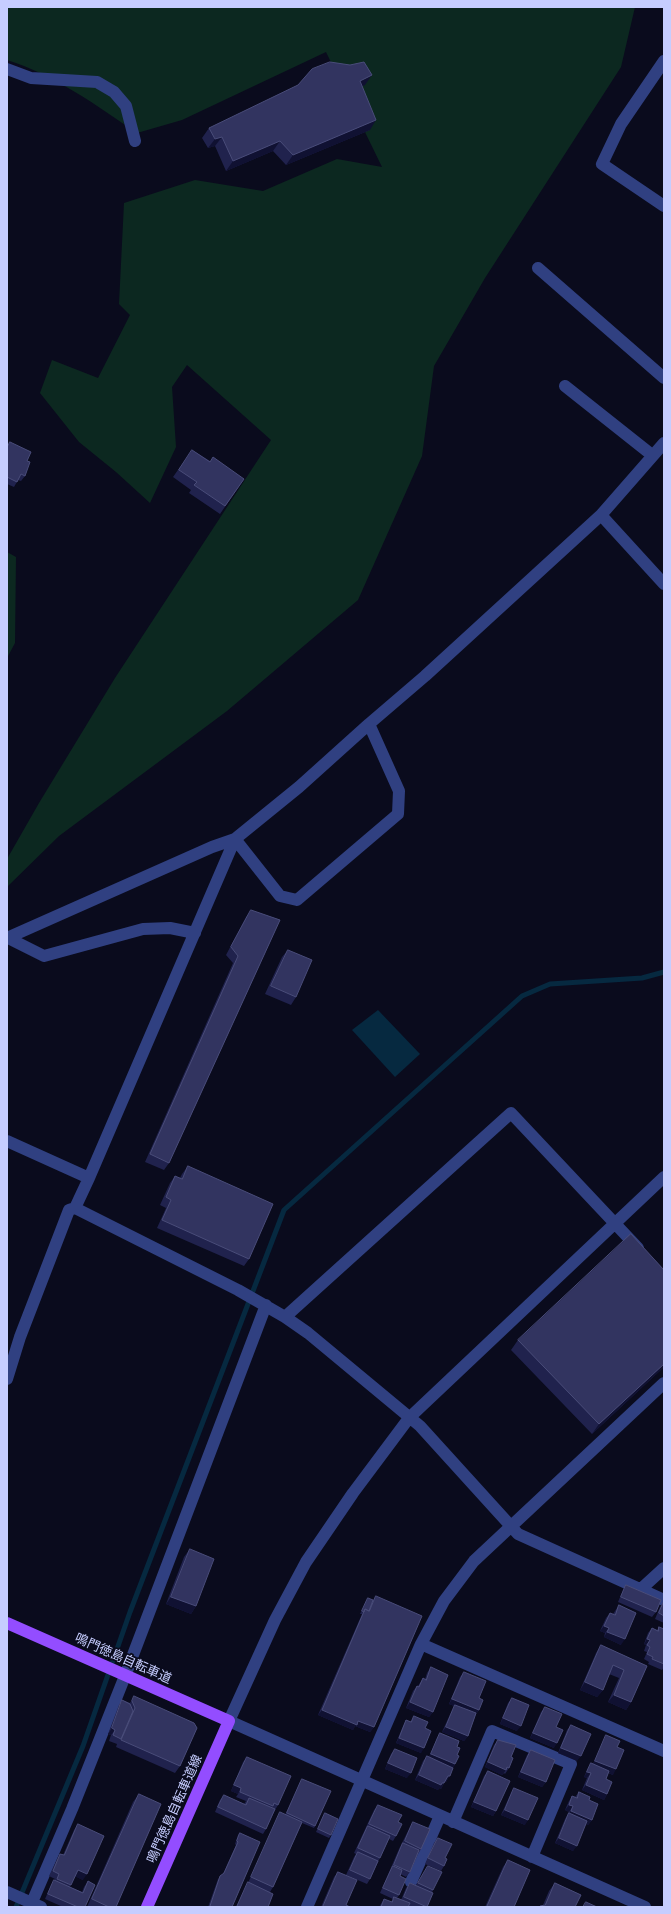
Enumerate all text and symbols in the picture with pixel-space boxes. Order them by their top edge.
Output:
street label: 鳴門徳島自転車道 [72,1631,174,1687]
street label: 鳴門徳島自転車道線 [144,1752,206,1866]

